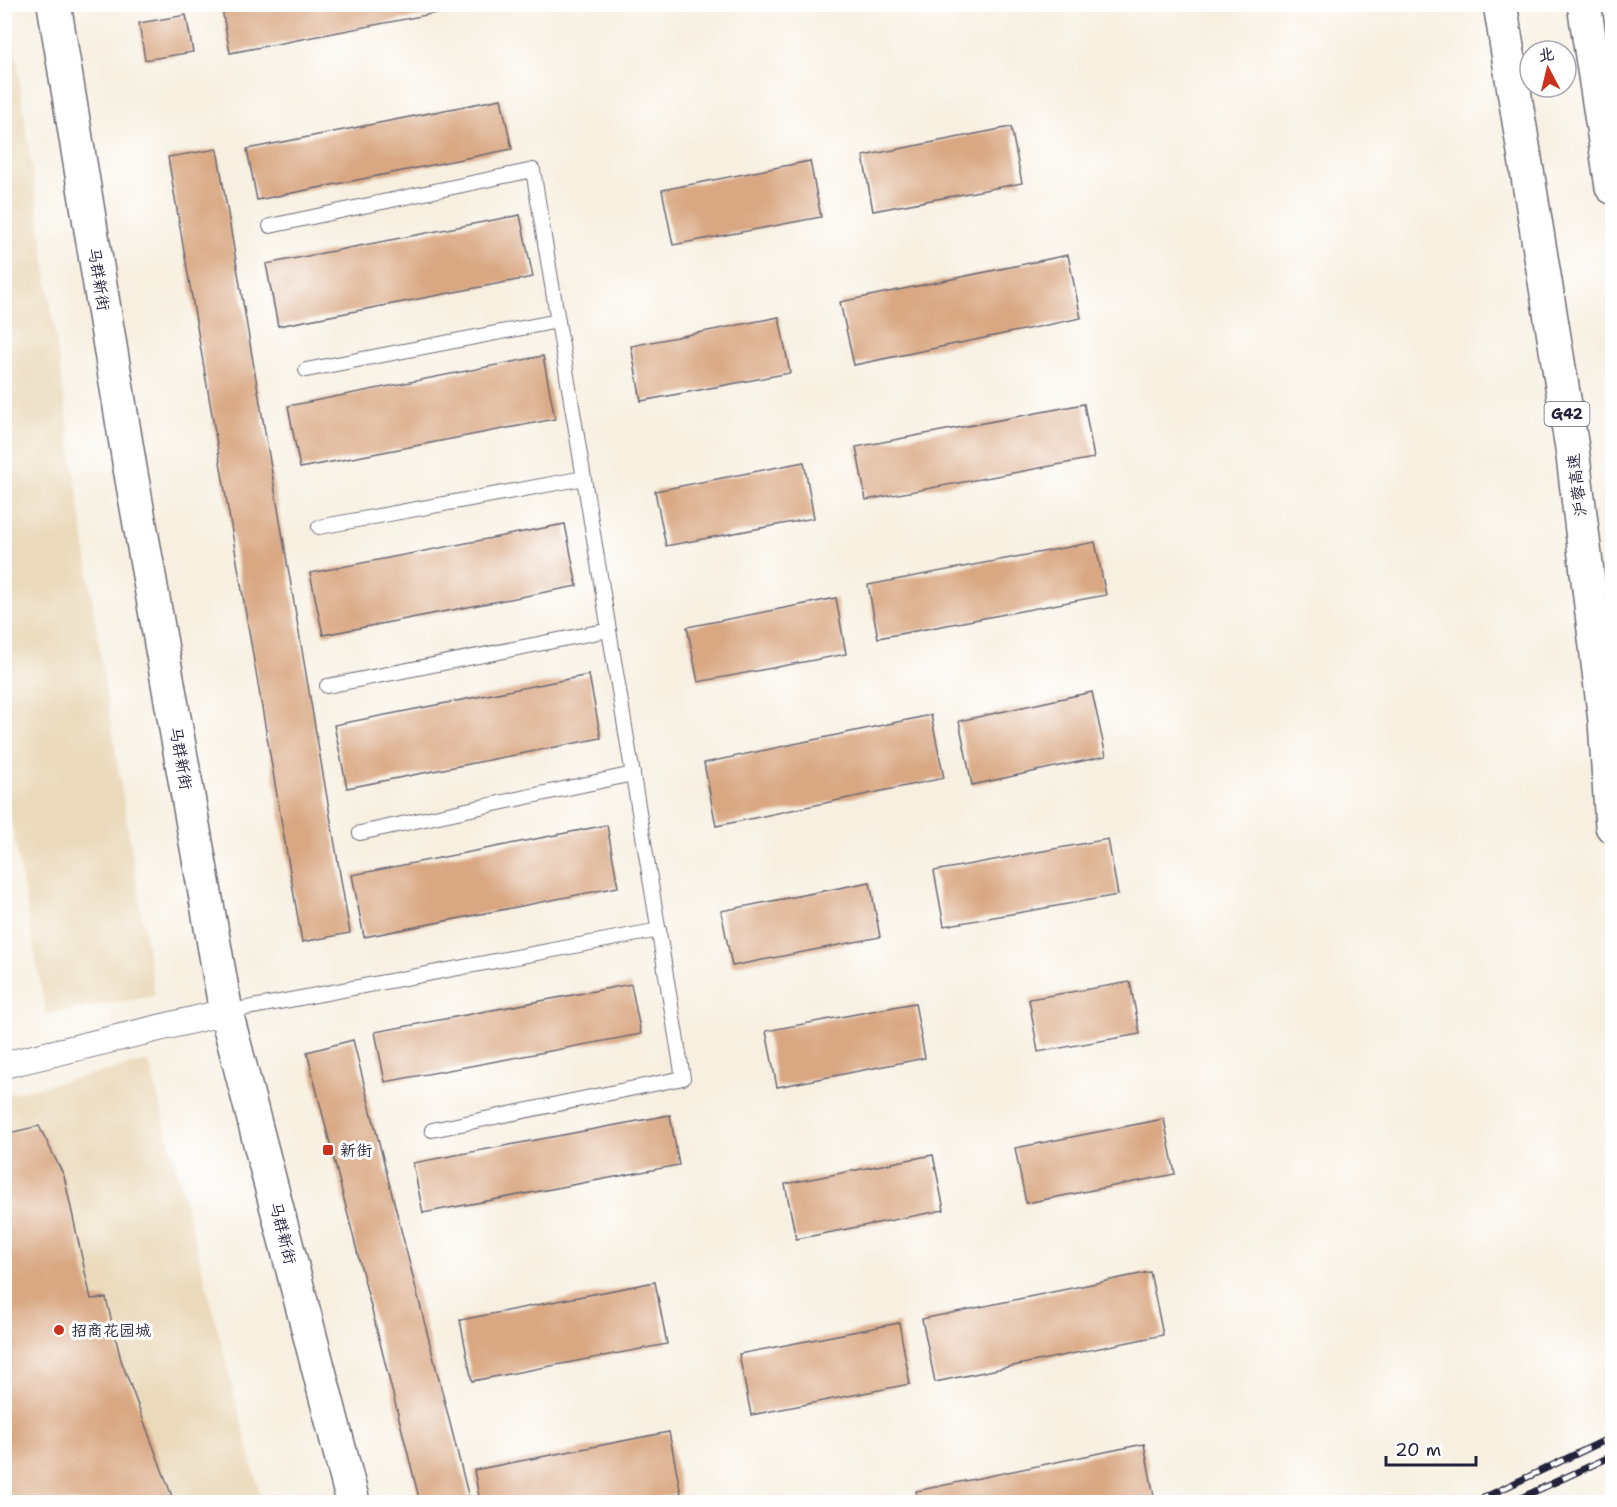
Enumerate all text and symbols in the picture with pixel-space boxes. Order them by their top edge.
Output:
north arrow [1518,39,1578,99]
text: 北 [1537,43,1555,66]
street label: 马群新街 [84,246,114,312]
road number: G42 [1544,402,1590,426]
street label: 沪蓉高速 [1563,452,1591,518]
street label: 马群新街 [165,725,197,791]
place label: 新街 [340,1140,372,1161]
marker: 新街 [321,1143,335,1157]
street label: 马群新街 [265,1199,301,1267]
place label: 招商花园城 [71,1320,151,1341]
marker: 招商花园城 [52,1323,66,1337]
scale bar [1386,1429,1476,1467]
text: 20 m [1395,1438,1441,1462]

